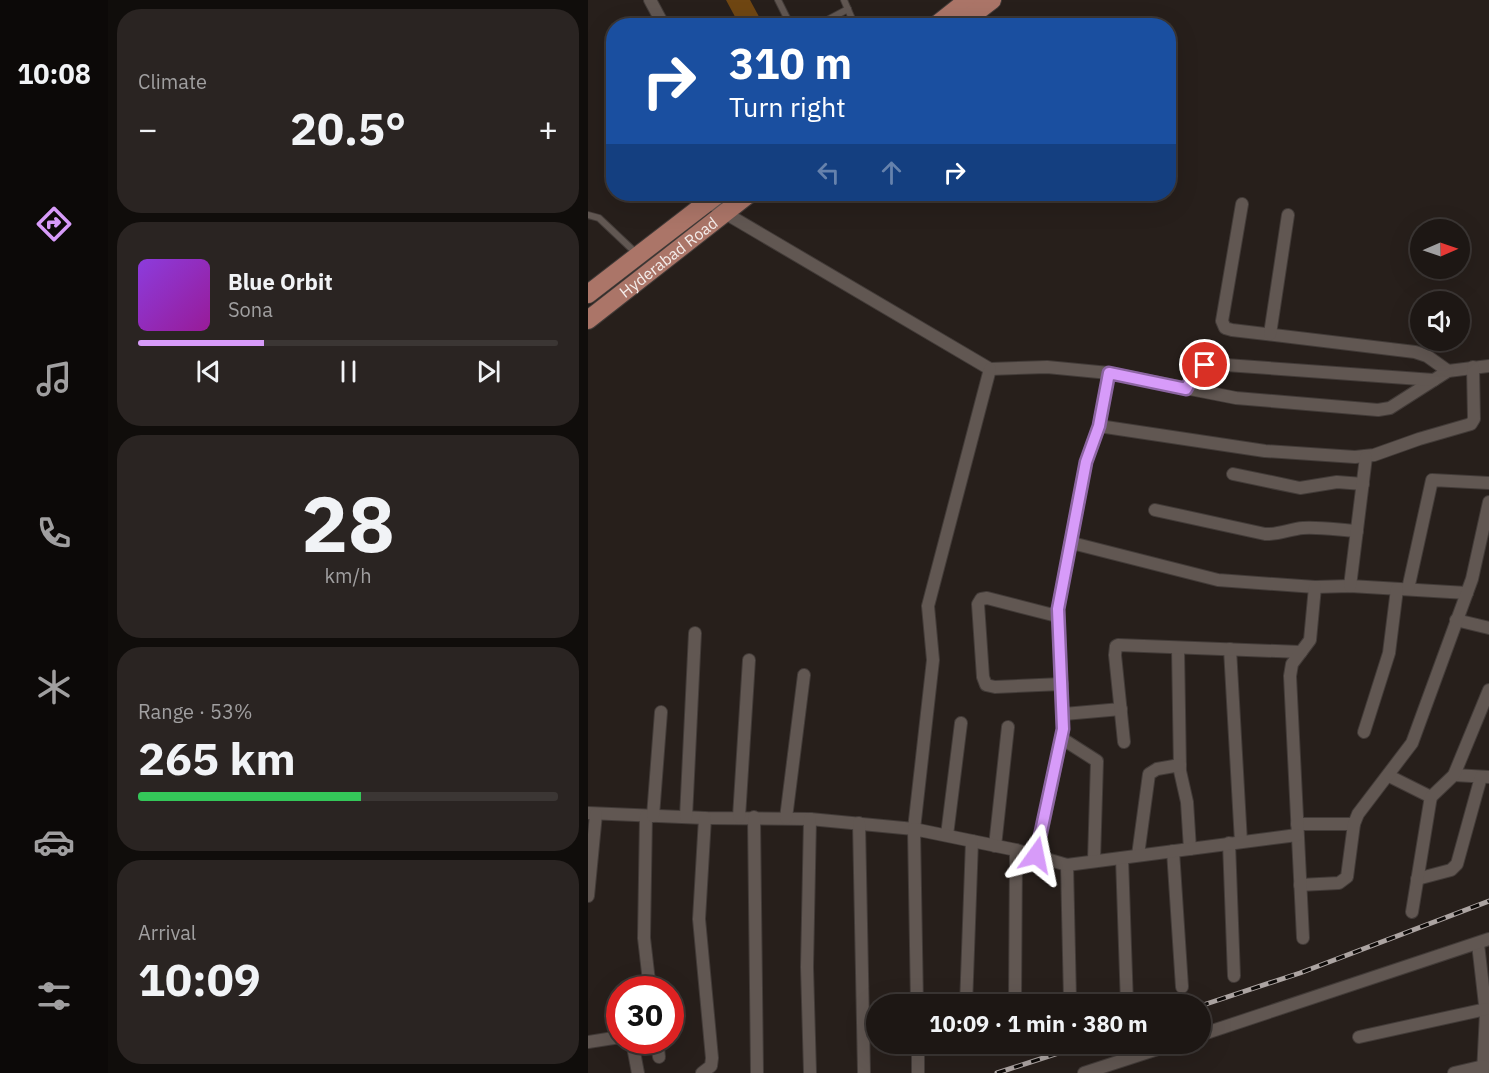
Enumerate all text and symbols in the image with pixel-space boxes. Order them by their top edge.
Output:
text: 310 m [729,36,852,91]
icon: right [630,42,708,120]
text: 10:08 [17,56,91,91]
text: Climate [138,68,207,95]
text: Turn right [729,89,846,124]
text: 20.5° [290,99,406,157]
text: − [138,107,158,150]
text: + [538,107,558,150]
icon: left [812,156,845,189]
icon: ahead [875,156,908,189]
icon: right [938,156,971,189]
icon: directions [33,203,75,245]
street label: Hyderabad Road [615,212,721,302]
north arrow [1410,219,1470,279]
map controls [1410,219,1470,351]
text: Blue Orbit [228,267,333,296]
button: sound [1410,291,1470,351]
text: Sona [228,296,273,323]
pin [1179,339,1230,390]
icon: arrive [1188,348,1221,381]
icon: previous [192,355,225,388]
icon: pause [332,355,365,388]
icon: next [472,355,505,388]
icon: music [33,358,75,400]
text: 28 [301,472,395,573]
icon: phone [33,512,75,554]
text: km/h [324,562,372,589]
icon: climate [33,666,75,708]
text: Range · 53% [138,698,253,725]
text: 265 km [138,729,296,787]
icon: car [33,821,75,863]
position arrow [1004,823,1068,887]
text: Arrival [138,919,196,946]
text: 10:09 [138,950,261,1008]
icon: filters [33,975,75,1017]
speed limit sign: 30 [606,976,684,1054]
text: 10:09 · 1 min · 380 m [929,1009,1148,1038]

